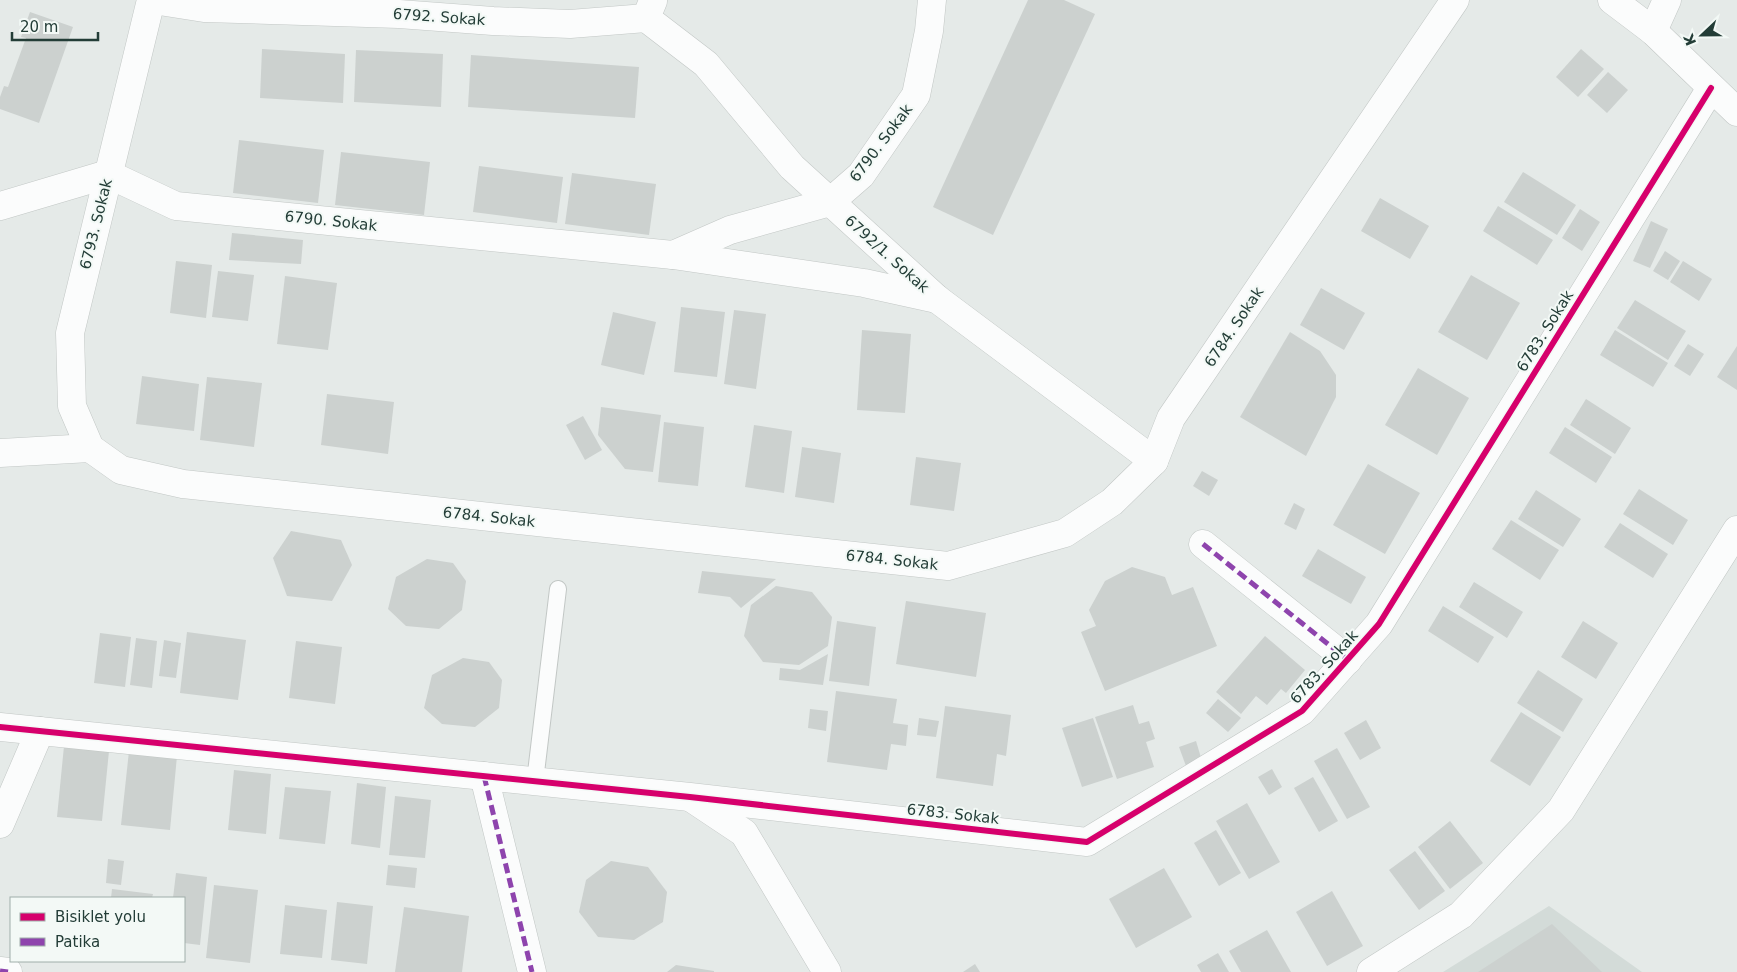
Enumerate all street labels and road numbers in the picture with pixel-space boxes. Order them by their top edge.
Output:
street label: 6792. Sokak [392,5,486,29]
street label: 6790. Sokak [846,100,916,185]
street label: 6793. Sokak [76,177,116,271]
street label: 6790. Sokak [284,207,378,235]
street label: 6792/1. Sokak [841,211,933,297]
street label: 6784. Sokak [1201,283,1268,370]
street label: 6783. Sokak [1513,287,1577,375]
street label: 6784. Sokak [442,503,536,531]
street label: 6784. Sokak [845,546,939,574]
street label: 6783. Sokak [1286,626,1362,707]
street label: 6783. Sokak [906,800,1000,828]

